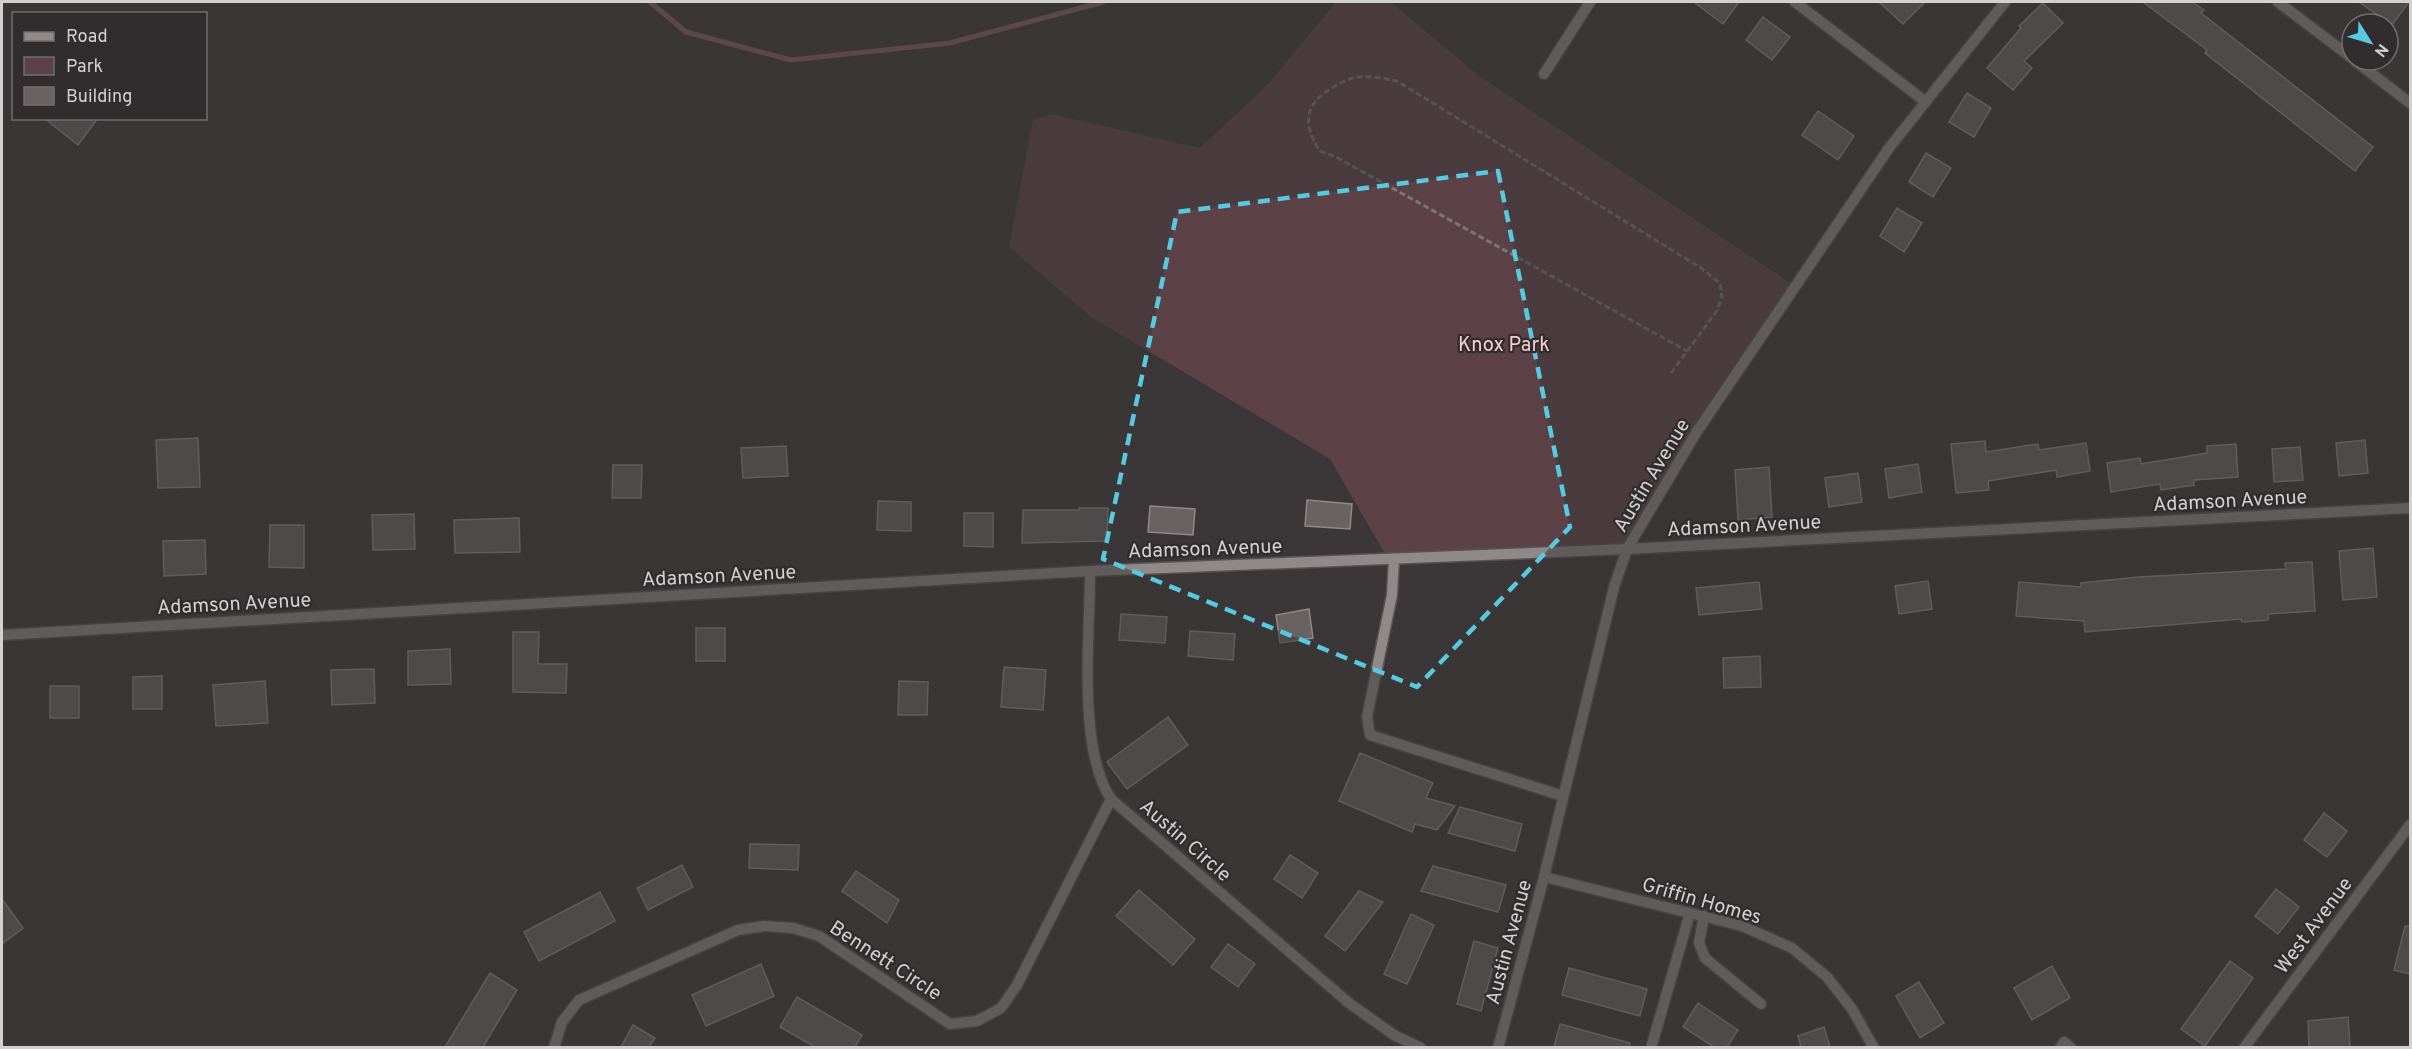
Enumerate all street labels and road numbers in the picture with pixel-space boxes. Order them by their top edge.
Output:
street label: Austin Avenue [1609,414,1697,538]
street label: Adamson Avenue [2152,485,2308,519]
street label: Adamson Avenue [1666,510,1822,544]
street label: Adamson Avenue [1127,534,1283,566]
street label: Adamson Avenue [641,560,797,594]
street label: Adamson Avenue [156,588,312,622]
street label: Austin Circle [1133,794,1236,889]
street label: Griffin Homes [1639,872,1764,931]
street label: West Avenue [2270,873,2359,980]
street label: Austin Avenue [1481,877,1539,1008]
street label: Bennett Circle [824,916,946,1008]

